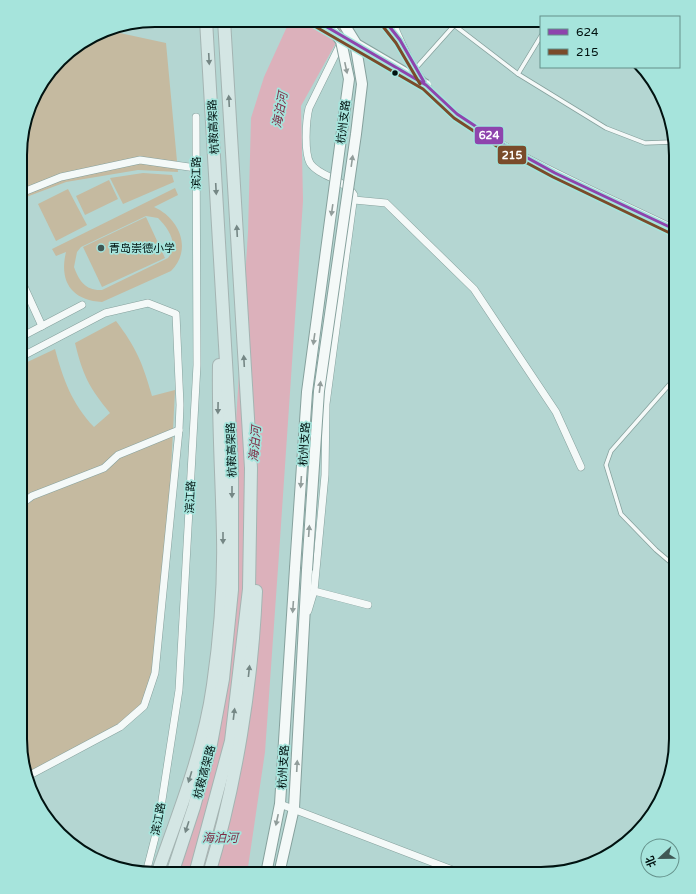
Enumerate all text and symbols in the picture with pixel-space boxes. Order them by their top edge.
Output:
legend [540,16,680,68]
text: 624 [576,25,599,39]
text: 215 [576,45,599,59]
one-way arrow [205,53,212,65]
one-way arrow [344,62,350,74]
unlabelled marker [390,68,400,78]
water label: 海泊河 [270,89,291,129]
one-way arrow [225,95,232,107]
street label: 杭鞍高架路 [206,99,221,155]
street label: 杭州支路 [334,99,353,145]
line badge: 624 [474,126,504,145]
text: 624 [479,129,499,142]
line badge: 215 [497,145,527,165]
text: 215 [502,149,522,162]
one-way arrow [349,155,355,167]
street label: 滨江路 [190,157,203,190]
one-way arrow [213,183,220,195]
one-way arrow [329,204,335,216]
one-way arrow [233,225,240,237]
place label: 青岛崇德小学 [109,242,175,255]
marker: 青岛崇德小学 [96,243,106,253]
one-way arrow [311,333,317,345]
one-way arrow [241,355,248,367]
one-way arrow [317,381,323,393]
one-way arrow [215,402,222,414]
street label: 杭鞍高架路 [224,422,239,478]
street label: 杭州支路 [296,422,313,466]
water label: 海泊河 [246,423,264,463]
one-way arrow [297,476,304,489]
street label: 滨江路 [183,480,198,514]
one-way arrow [229,486,235,499]
one-way arrow [306,525,313,537]
one-way arrow [220,532,226,545]
one-way arrow [289,601,296,613]
one-way arrow [246,665,253,677]
one-way arrow [231,707,237,720]
street label: 杭鞍高架路 [191,744,218,800]
street label: 杭州支路 [275,745,292,789]
one-way arrow [293,760,300,772]
one-way arrow [187,771,193,783]
street label: 滨江路 [149,802,168,837]
one-way arrow [274,814,280,826]
one-way arrow [184,822,190,834]
water label: 海泊河 [202,831,240,845]
north arrow [640,838,680,878]
text: 北 [643,854,659,869]

